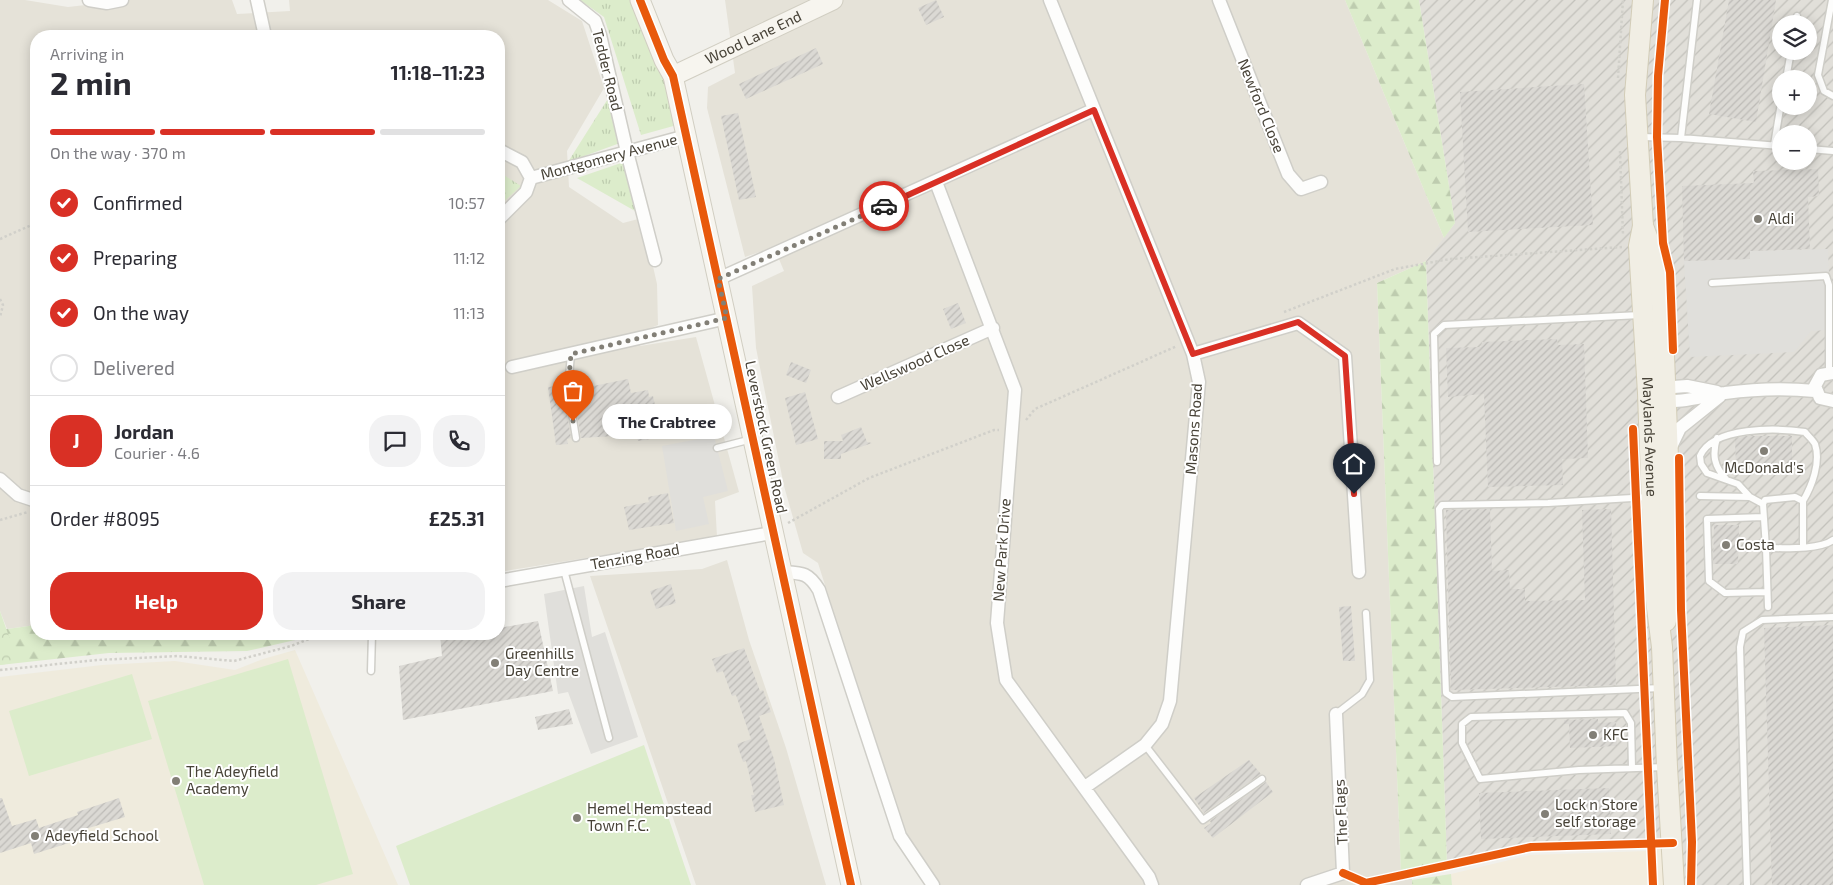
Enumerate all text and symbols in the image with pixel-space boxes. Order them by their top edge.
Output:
street label: Wood Lane End [702,6,804,68]
map controls [1772,15,1817,170]
button: layers [1772,15,1817,60]
street label: Tedder Road [589,27,627,113]
text: Arriving in [50,44,124,63]
street label: Newford Close [1235,56,1289,155]
text: 11:18–11:23 [391,61,485,84]
text: 2 min [50,63,132,101]
button: + [1772,70,1817,115]
button: − [1772,125,1817,170]
street label: Montgomery Avenue [538,129,679,183]
text: On the way · 370 m [50,143,186,162]
courier [859,181,909,231]
icon: check [50,189,78,217]
text: Confirmed [93,191,183,214]
icon: car [870,192,898,220]
text: 10:57 [448,193,485,212]
place label: Aldi [1768,209,1794,227]
marker: Aldi [1752,213,1764,225]
icon: check [50,244,78,272]
text: Preparing [93,246,177,269]
text: 11:12 [453,248,485,267]
icon: check [50,299,78,327]
text: On the way [93,301,189,324]
text: 11:13 [453,303,485,322]
street label: Wellswood Close [857,330,972,394]
text: Delivered [93,356,175,379]
street label: Leverstock Green Road [742,359,792,515]
pin [552,370,594,421]
street label: Maylands Avenue [1639,376,1662,497]
icon: bag [559,377,587,405]
street label: Masons Road [1181,383,1205,475]
callout: The Crabtree [603,404,733,438]
text: The Crabtree [618,412,716,431]
button: chat [369,415,421,467]
button: phone [433,415,485,467]
text: Jordan [114,420,174,443]
text: J [72,429,80,452]
text: Courier · 4.6 [114,443,200,462]
pin [1333,443,1375,494]
marker: McDonald's [1758,445,1770,457]
icon: home [1340,450,1368,478]
place label: McDonald's [1724,458,1804,476]
street label: New Park Drive [988,498,1014,602]
text: Order #8095 [50,507,160,530]
text: £25.31 [429,507,485,530]
place label: Costa [1736,535,1775,553]
street label: Tenzing Road [589,539,681,573]
marker: Costa [1720,539,1732,551]
button: Help [50,572,263,630]
button: Share [273,572,485,630]
place label: Greenhills Day Centre [505,644,579,679]
marker: Greenhills Day Centre [489,657,501,669]
place label: KFC [1603,725,1629,743]
marker: KFC [1587,729,1599,741]
place label: The Adeyfield Academy [186,762,279,797]
marker: The Adeyfield Academy [170,775,182,787]
street label: The Flags [1329,779,1351,845]
place label: Lock n Store self storage [1555,795,1638,830]
place label: Hemel Hempstead Town F.C. [587,799,712,834]
marker: Lock n Store self storage [1539,808,1551,820]
marker: Hemel Hempstead Town F.C. [571,812,583,824]
place label: Adeyfield School [45,826,159,844]
marker: Adeyfield School [29,830,41,842]

